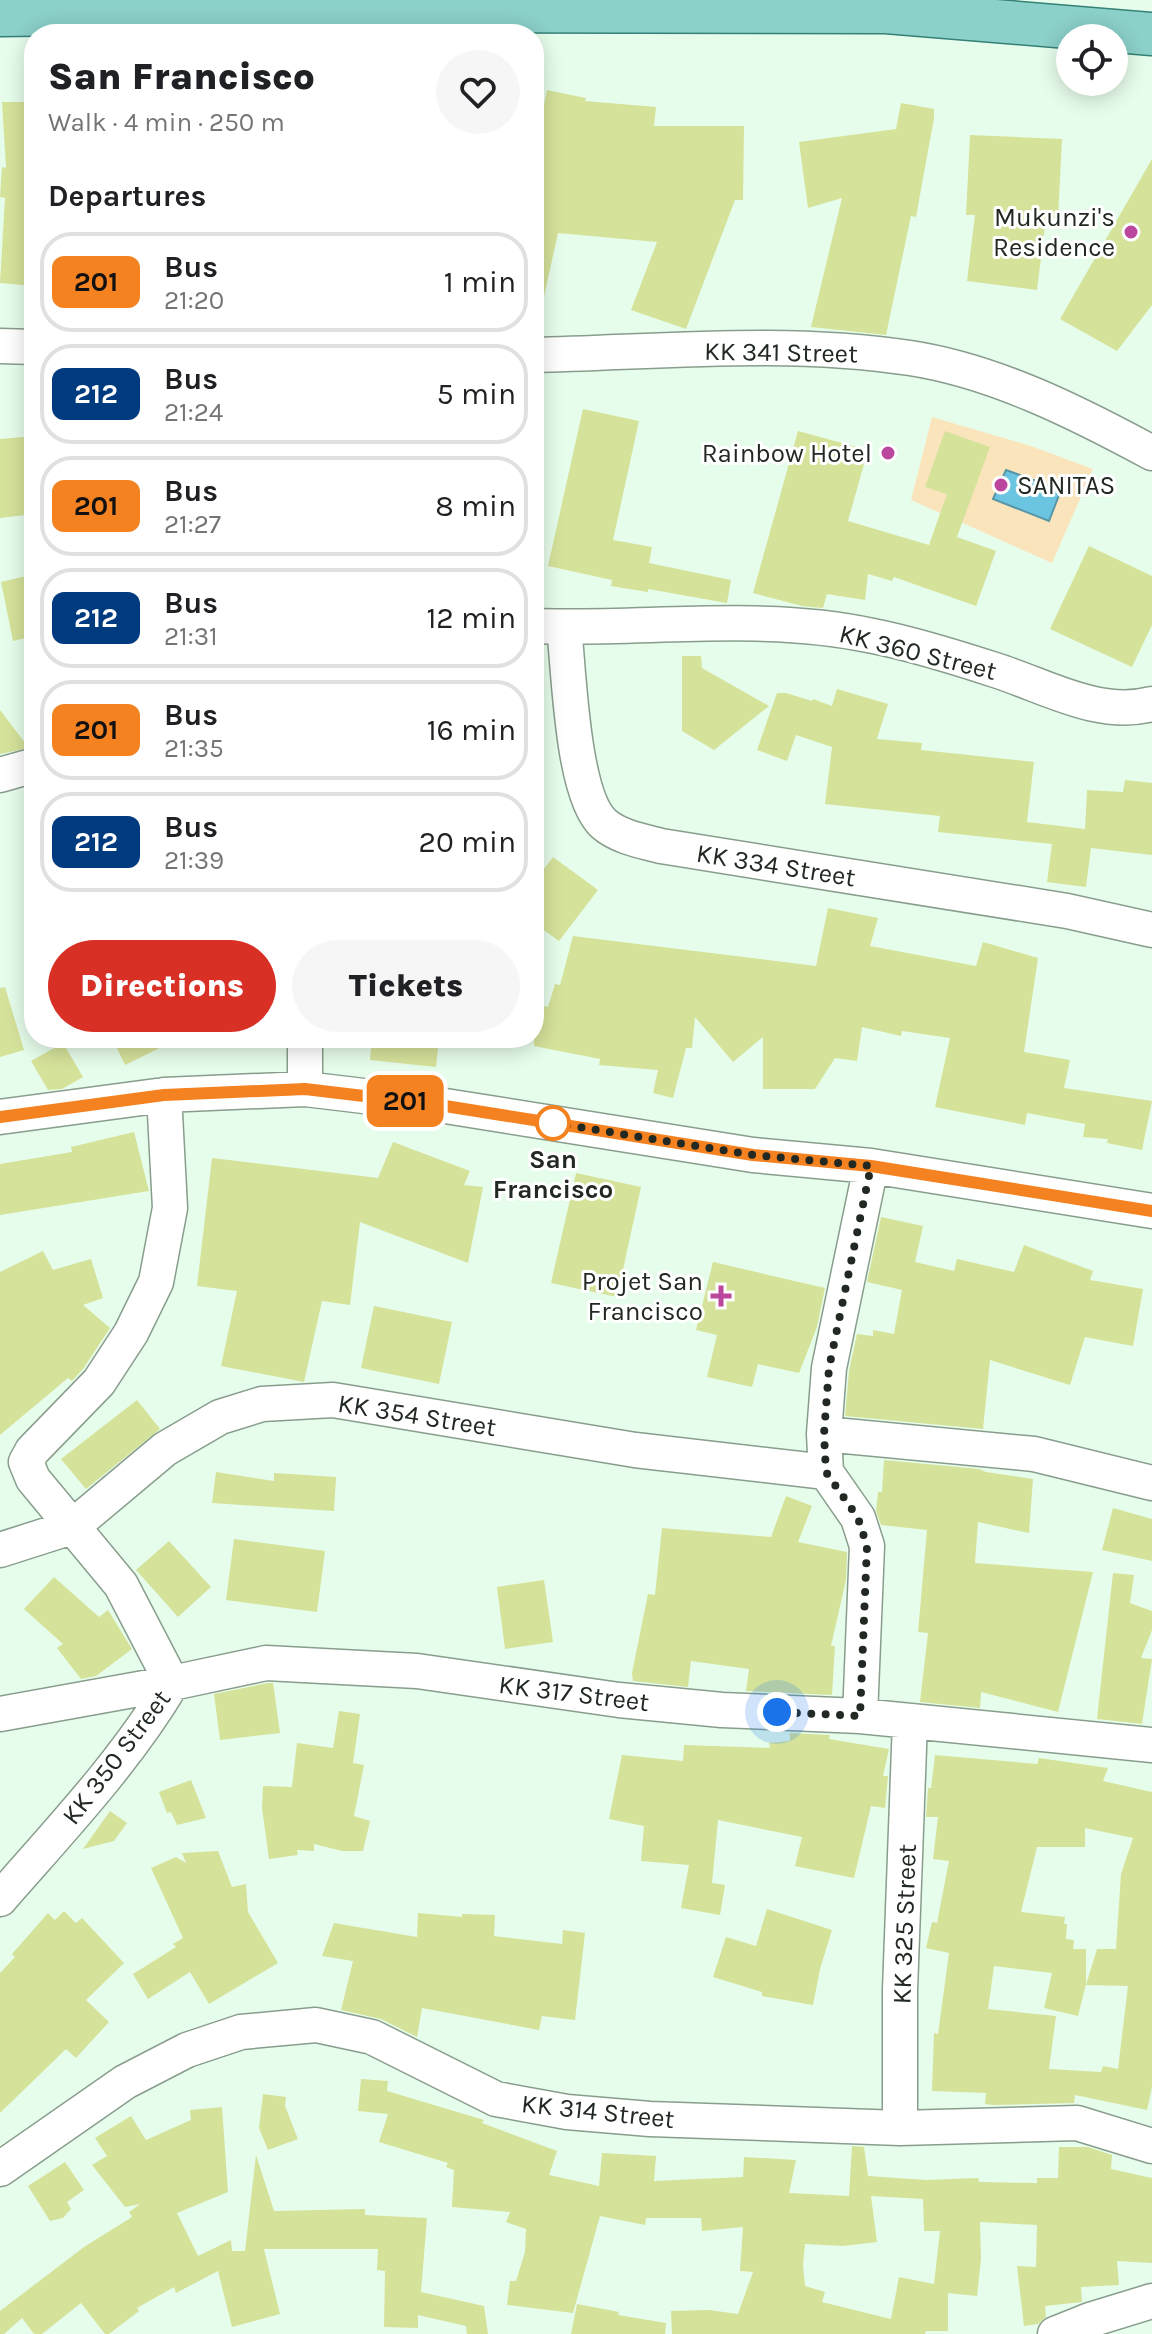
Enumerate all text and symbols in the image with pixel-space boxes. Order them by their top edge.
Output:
map controls [1056,24,1128,96]
button: locate [1056,24,1128,96]
button: heart [436,50,520,134]
text: San Francisco [48,54,315,99]
text: Walk · 4 min · 250 m [48,107,285,138]
text: Departures [48,178,206,214]
place label: Mukunzi's Residence [993,202,1115,263]
marker: Mukunzi's Residence [1122,223,1140,241]
text: Bus [164,249,218,285]
text: 1 min [444,264,516,300]
text: 201 [74,265,118,298]
text: 21:20 [164,285,224,316]
street label: KK 341 Street [704,336,858,369]
text: Bus [164,361,218,397]
text: 5 min [437,376,516,412]
text: 212 [74,377,118,410]
text: 21:24 [164,397,223,428]
place label: Rainbow Hotel [702,438,872,469]
marker: Rainbow Hotel [879,444,897,462]
place label: SANITAS [1017,470,1115,501]
text: Bus [164,473,218,509]
marker: SANITAS [992,476,1010,494]
text: 8 min [435,488,516,524]
text: 201 [74,489,118,522]
text: 21:27 [164,509,221,540]
text: Bus [164,585,218,621]
text: 12 min [426,600,516,636]
text: 212 [74,601,118,634]
street label: KK 360 Street [836,618,1000,687]
text: 21:31 [164,621,218,652]
text: Bus [164,697,218,733]
text: 16 min [427,712,516,748]
text: 201 [74,713,118,746]
text: 21:35 [164,733,224,764]
text: Bus [164,809,218,845]
text: 20 min [419,824,516,860]
text: 212 [74,825,118,858]
street label: KK 334 Street [694,838,858,893]
text: 21:39 [164,845,224,876]
button: Directions [48,940,276,1032]
button: Tickets [292,940,520,1032]
line badge: 201 [359,1075,451,1127]
text: 201 [383,1084,427,1117]
marker: San Francisco [536,1106,570,1140]
place label: San Francisco [493,1144,613,1205]
place label: Projet San Francisco [582,1266,703,1327]
marker: Projet San Francisco [710,1285,732,1307]
street label: KK 354 Street [336,1388,499,1443]
street label: KK 317 Street [497,1669,651,1718]
street label: KK 350 Street [56,1684,177,1831]
your location [757,1692,797,1732]
street label: KK 325 Street [886,1843,923,2005]
street label: KK 314 Street [520,2088,676,2135]

